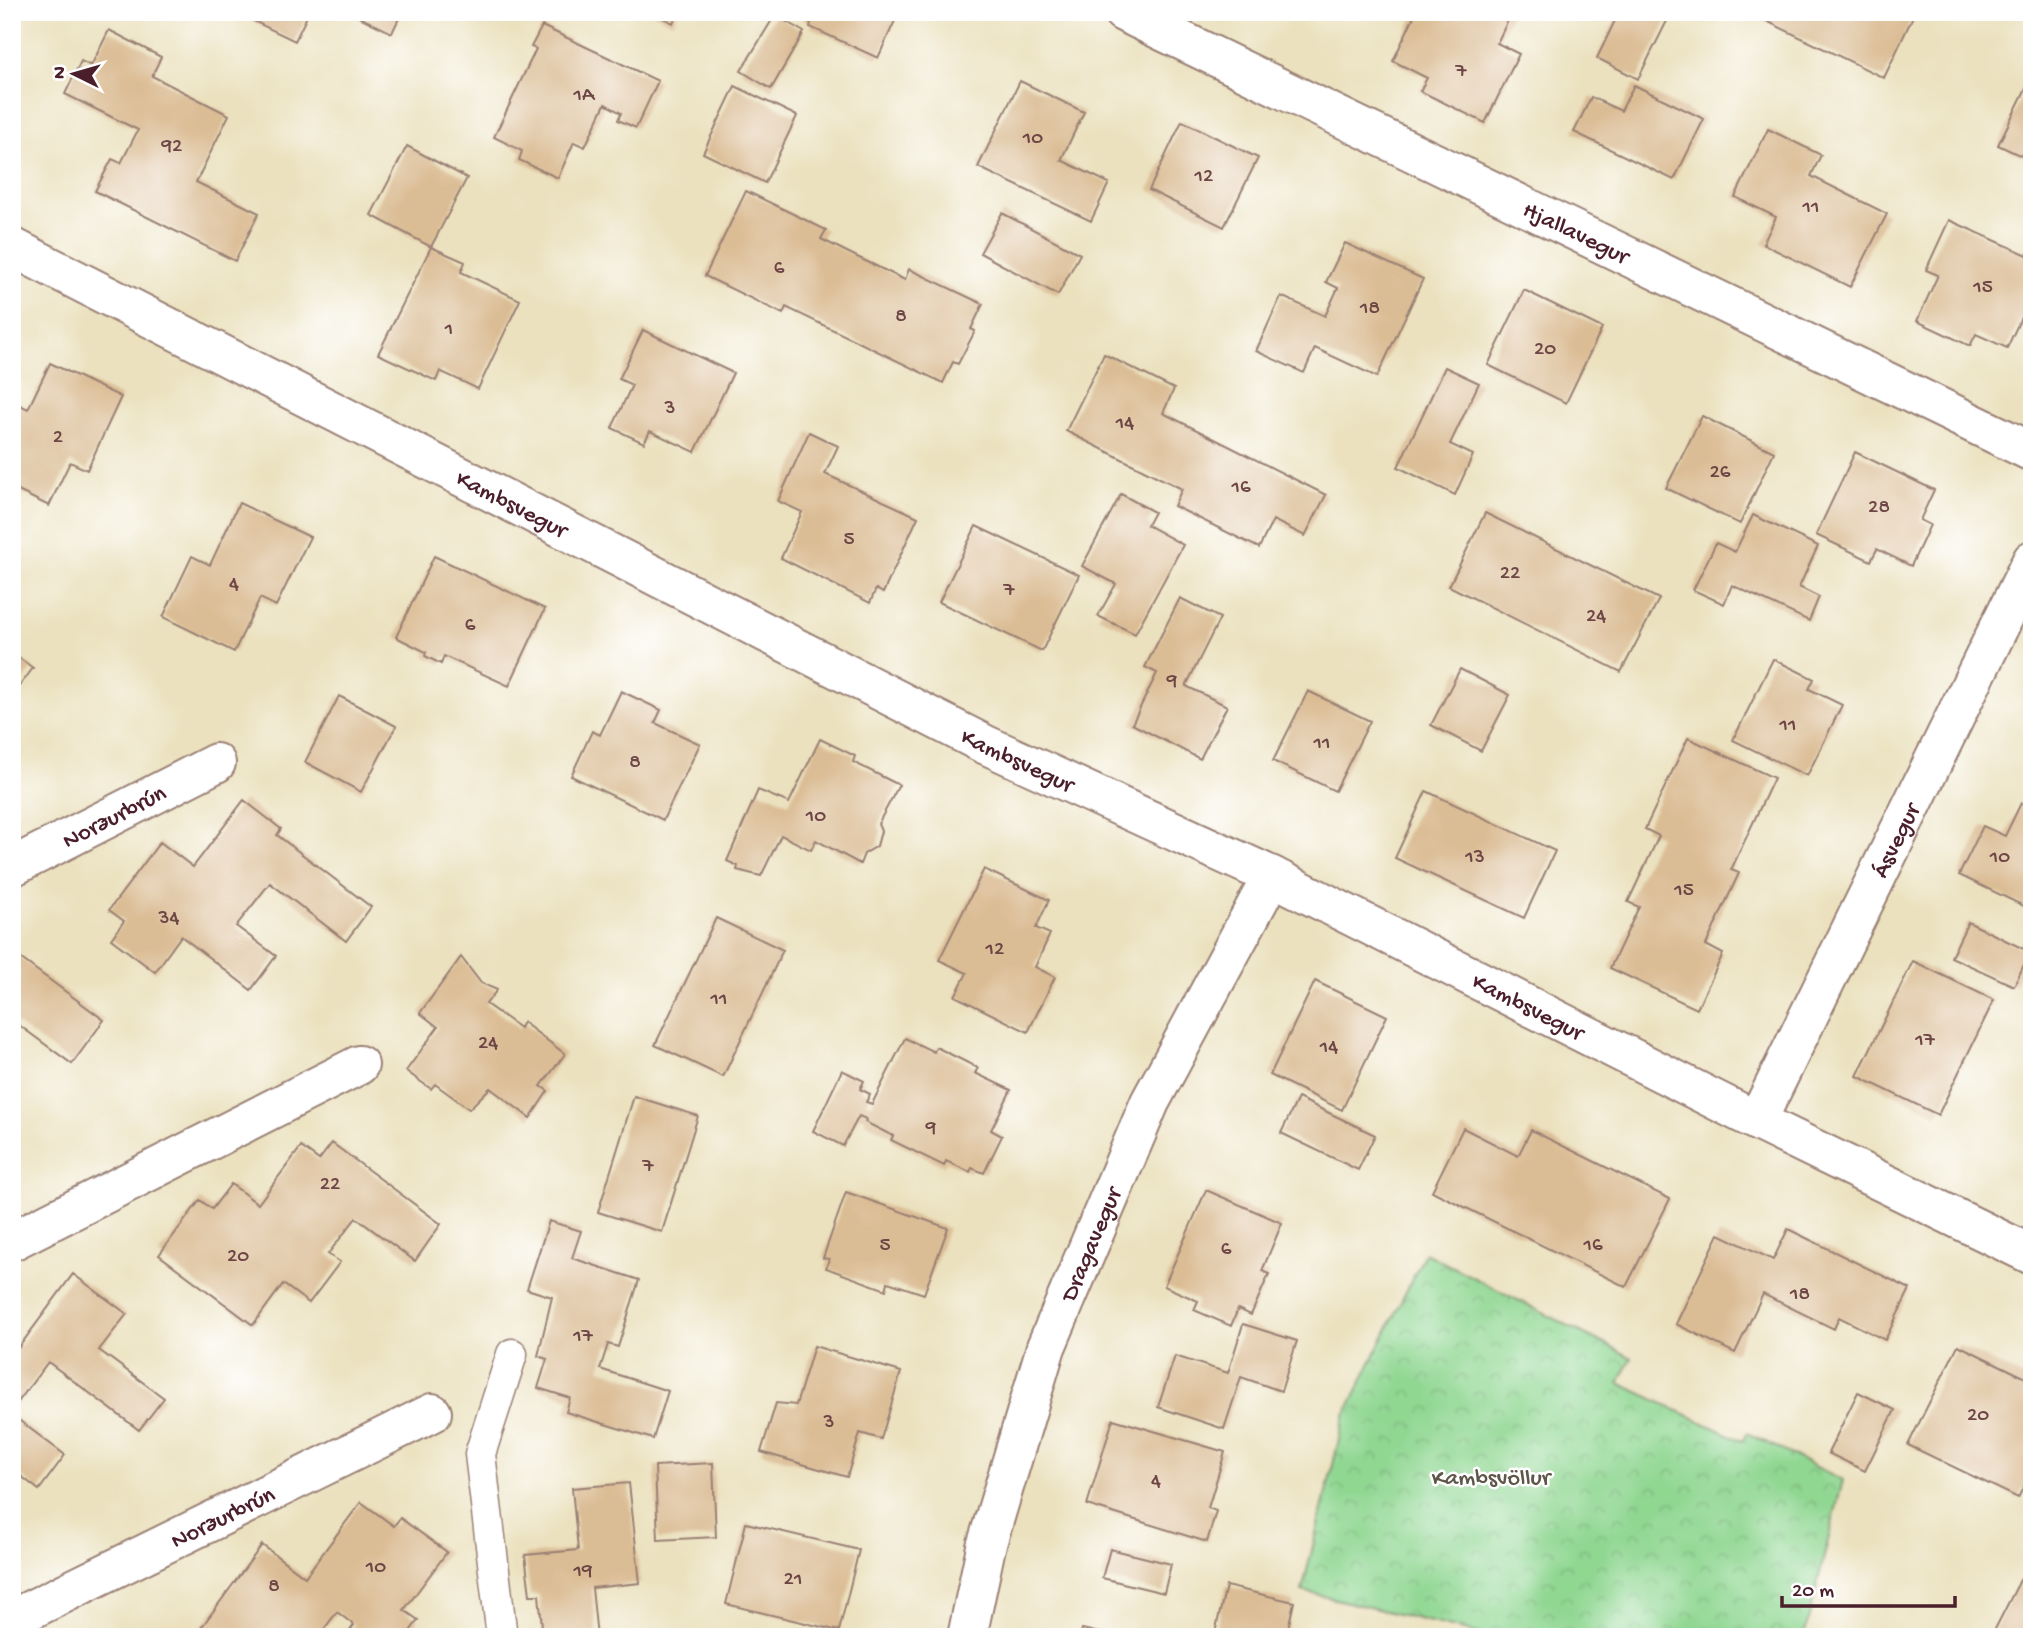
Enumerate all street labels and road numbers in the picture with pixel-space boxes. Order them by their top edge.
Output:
street label: Hjallavegur [1517,197,1635,274]
street label: Kambsvegur [450,465,574,548]
street label: Kambsvegur [955,724,1080,802]
street label: Norðurbrún [58,780,172,857]
street label: Ásvegur [1867,797,1930,884]
street label: Kambsvegur [1466,968,1590,1050]
street label: Dragavegur [1055,1181,1131,1308]
street label: Norðurbrún [167,1481,281,1557]

